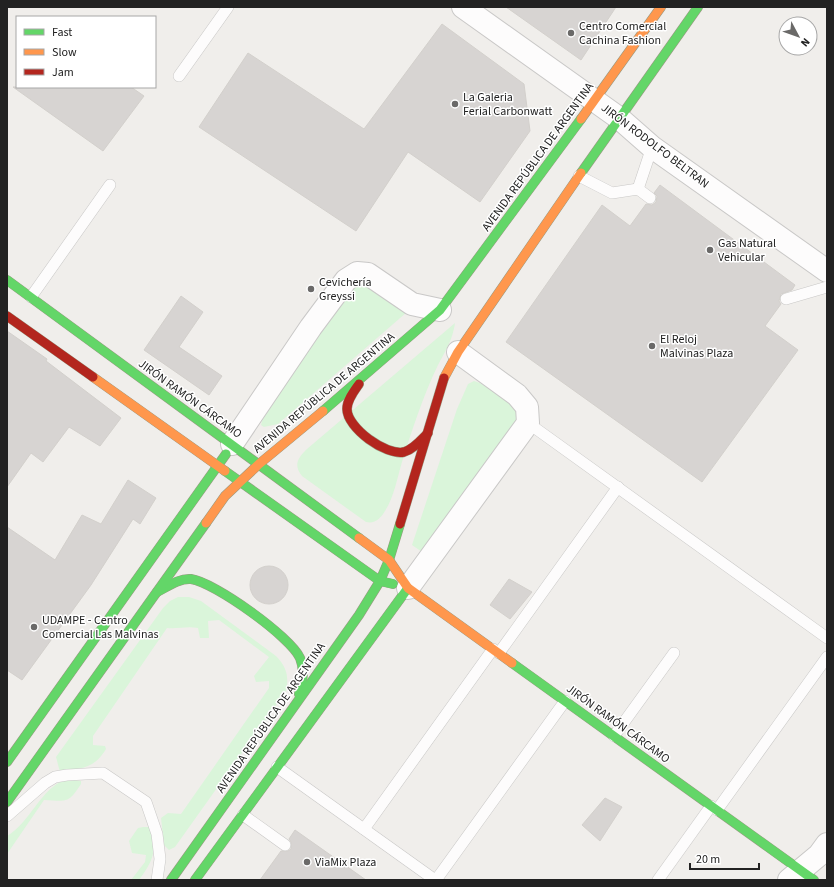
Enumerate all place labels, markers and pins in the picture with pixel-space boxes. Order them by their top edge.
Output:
place label: Centro Comercial Cachina Fashion [579,18,666,49]
marker: Centro Comercial Cachina Fashion [566,28,576,38]
place label: La Galeria Ferial Carbonwatt [463,89,552,120]
marker: La Galeria Ferial Carbonwatt [450,99,460,109]
place label: Gas Natural Vehicular [718,235,776,266]
marker: Gas Natural Vehicular [705,245,715,255]
place label: Cevichería Greyssi [319,274,372,305]
marker: Cevichería Greyssi [306,284,316,294]
place label: El Reloj Malvinas Plaza [660,331,733,362]
marker: El Reloj Malvinas Plaza [647,341,657,351]
place label: UDAMPE - Centro Comercial Las Malvinas [42,612,159,643]
marker: UDAMPE - Centro Comercial Las Malvinas [29,622,39,632]
place label: ViaMix Plaza [315,854,376,871]
marker: ViaMix Plaza [302,857,312,867]

